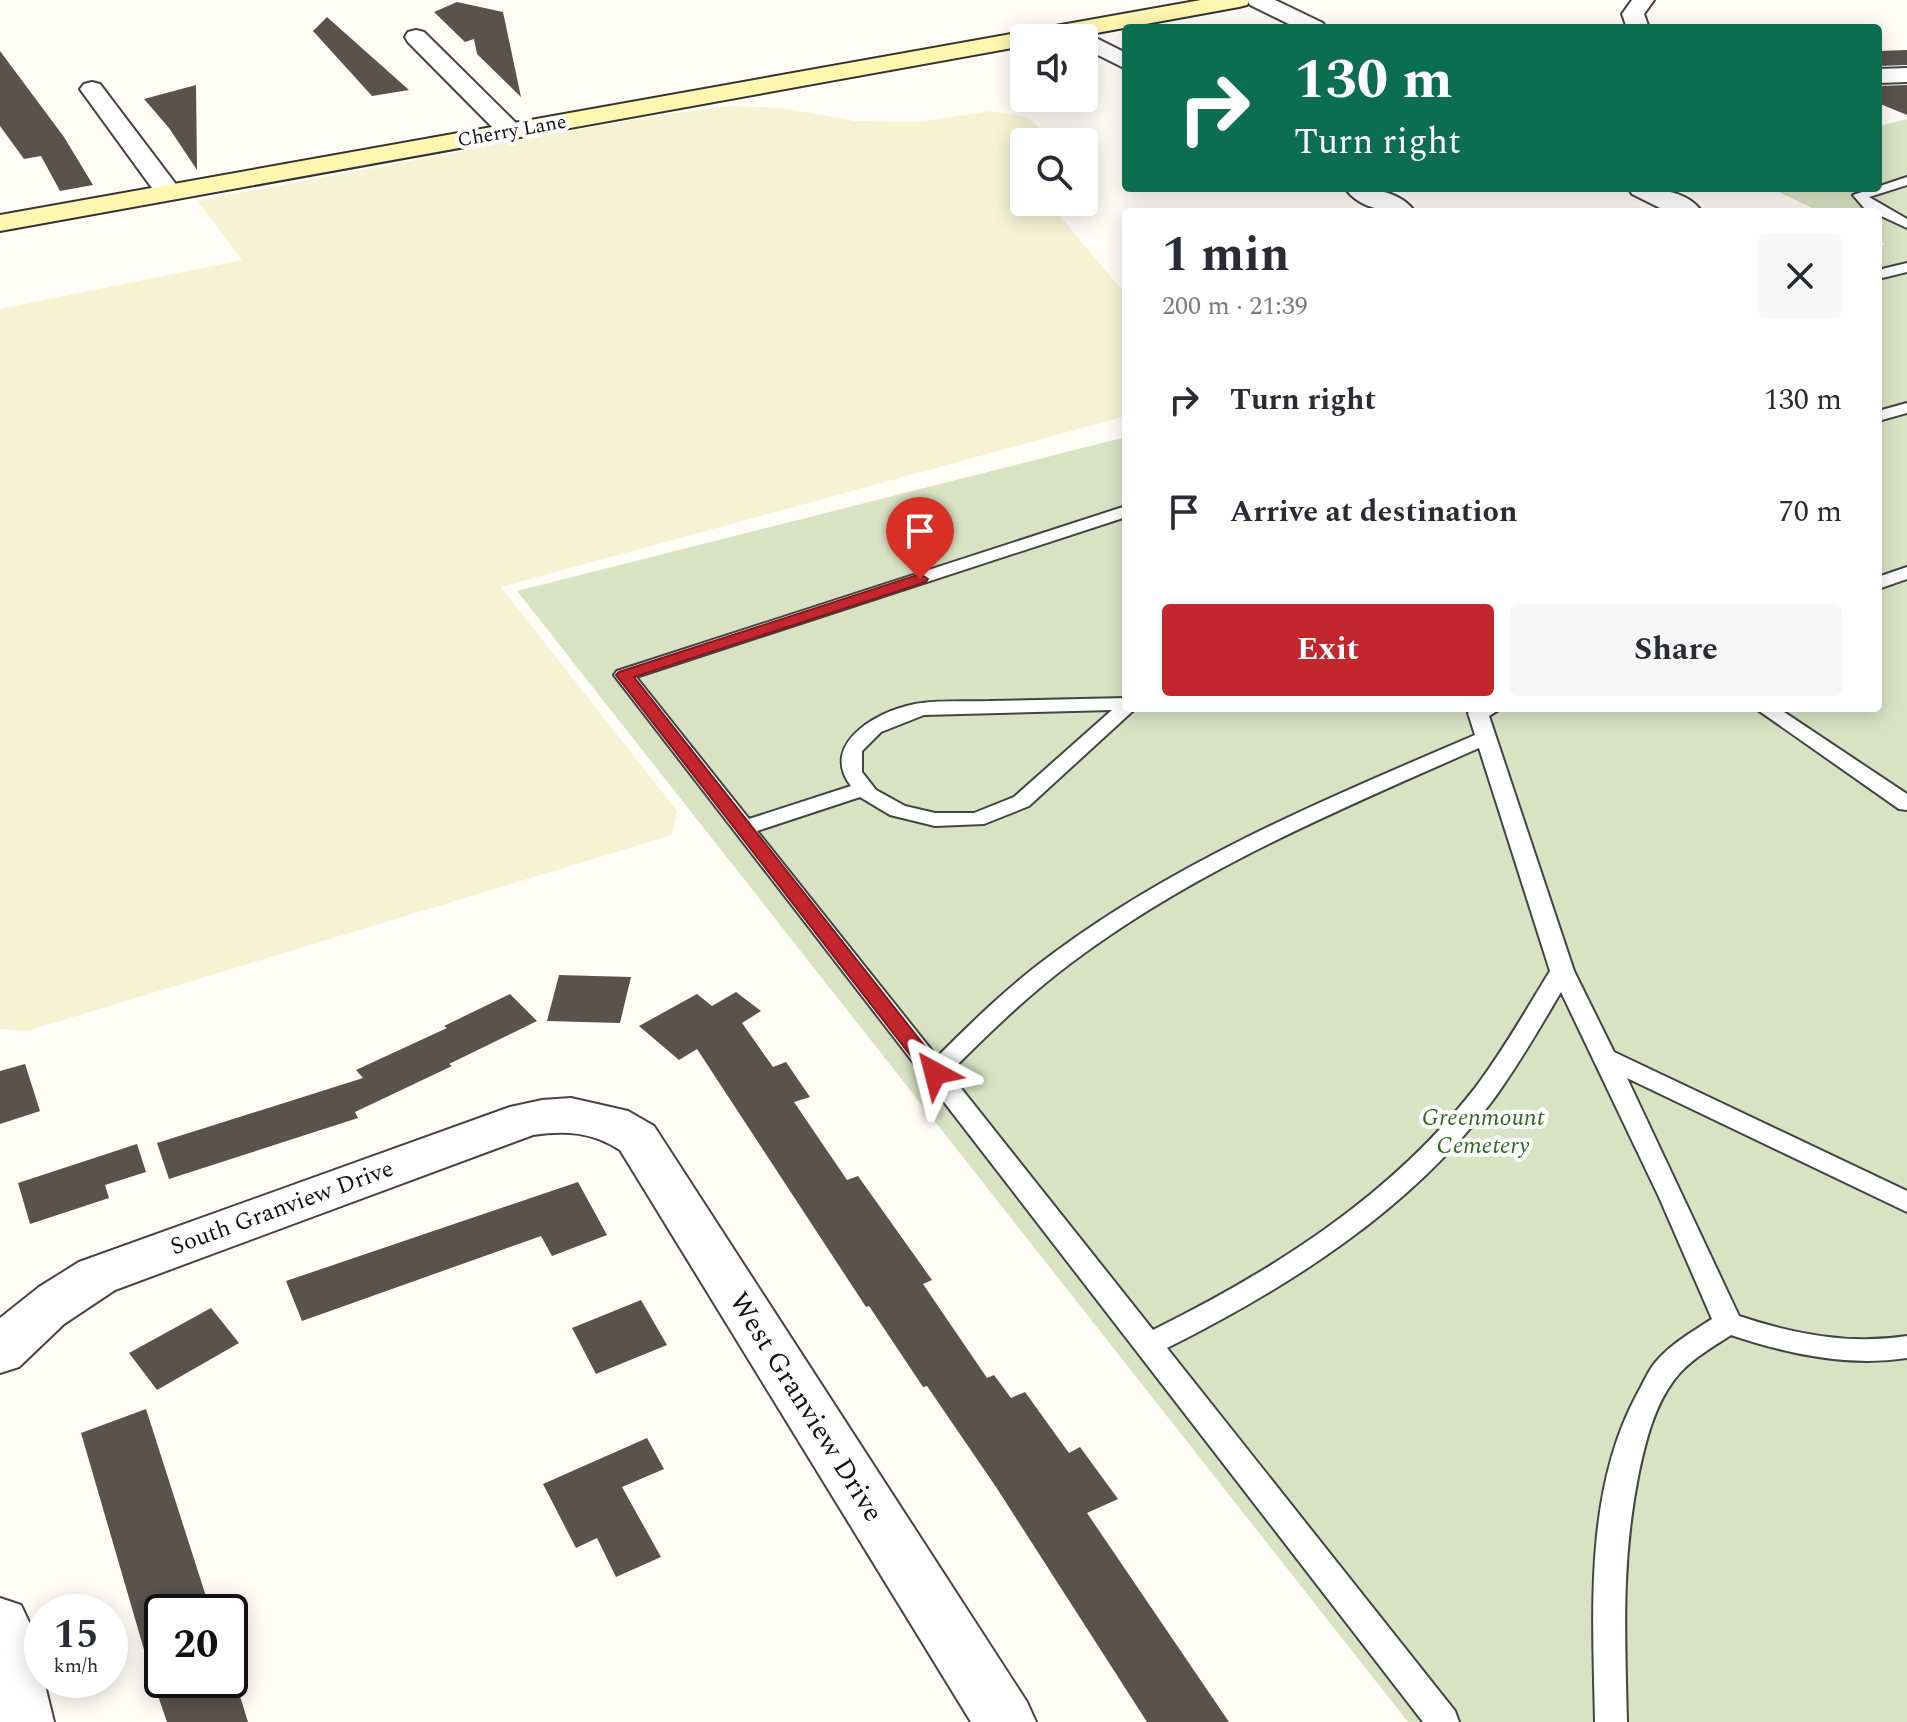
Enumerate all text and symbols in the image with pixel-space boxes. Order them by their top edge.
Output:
map controls [1010,24,1098,216]
button: sound [1010,24,1098,112]
text: 130 m [1294,38,1453,123]
icon: right [1162,56,1266,160]
street label: Cherry Lane [455,107,569,155]
text: Turn right [1294,115,1461,170]
button: search [1010,128,1098,216]
text: 1 min [1162,219,1290,292]
button: close [1758,234,1842,318]
text: 200 m · 21:39 [1162,286,1308,326]
text: Turn right [1230,377,1376,423]
text: 130 m [1764,377,1842,423]
icon: right [1162,378,1206,422]
text: Arrive at destination [1230,489,1517,535]
text: 70 m [1779,489,1842,535]
icon: arrive [1162,490,1206,534]
pin [886,497,954,579]
icon: arrive [898,509,942,553]
button: Exit [1162,604,1494,696]
button: Share [1510,604,1842,696]
position arrow [893,1031,977,1115]
park label: Greenmount Cemetery [1422,1100,1545,1164]
street label: South Granview Drive [165,1151,399,1265]
street label: West Granview Drive [718,1284,894,1530]
speed limit sign: 20 [144,1594,248,1698]
text: 15 [54,1605,98,1666]
text: km/h [54,1651,99,1681]

